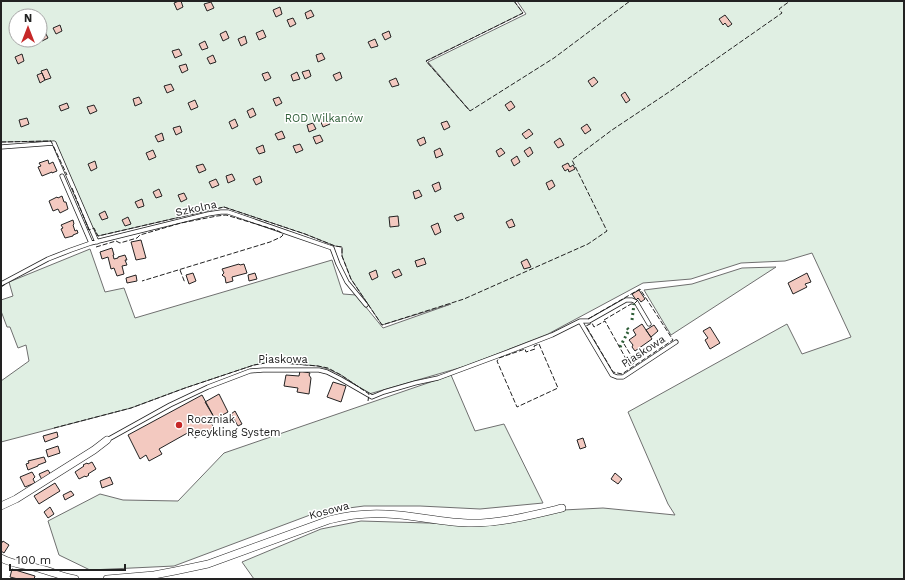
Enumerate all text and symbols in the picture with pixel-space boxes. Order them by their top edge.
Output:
north arrow [8,8,48,48]
text: N [24,12,32,25]
park label: ROD Wilkanów [285,112,363,125]
street label: Szkolna [174,198,218,219]
street label: Piaskowa [619,333,668,370]
street label: Piaskowa [258,353,308,366]
place label: Roczniak Recykling System [187,413,281,439]
marker: Roczniak Recykling System [174,420,184,430]
street label: Kosowa [308,499,351,522]
scale bar [10,546,125,572]
text: 100 m [16,553,51,567]

